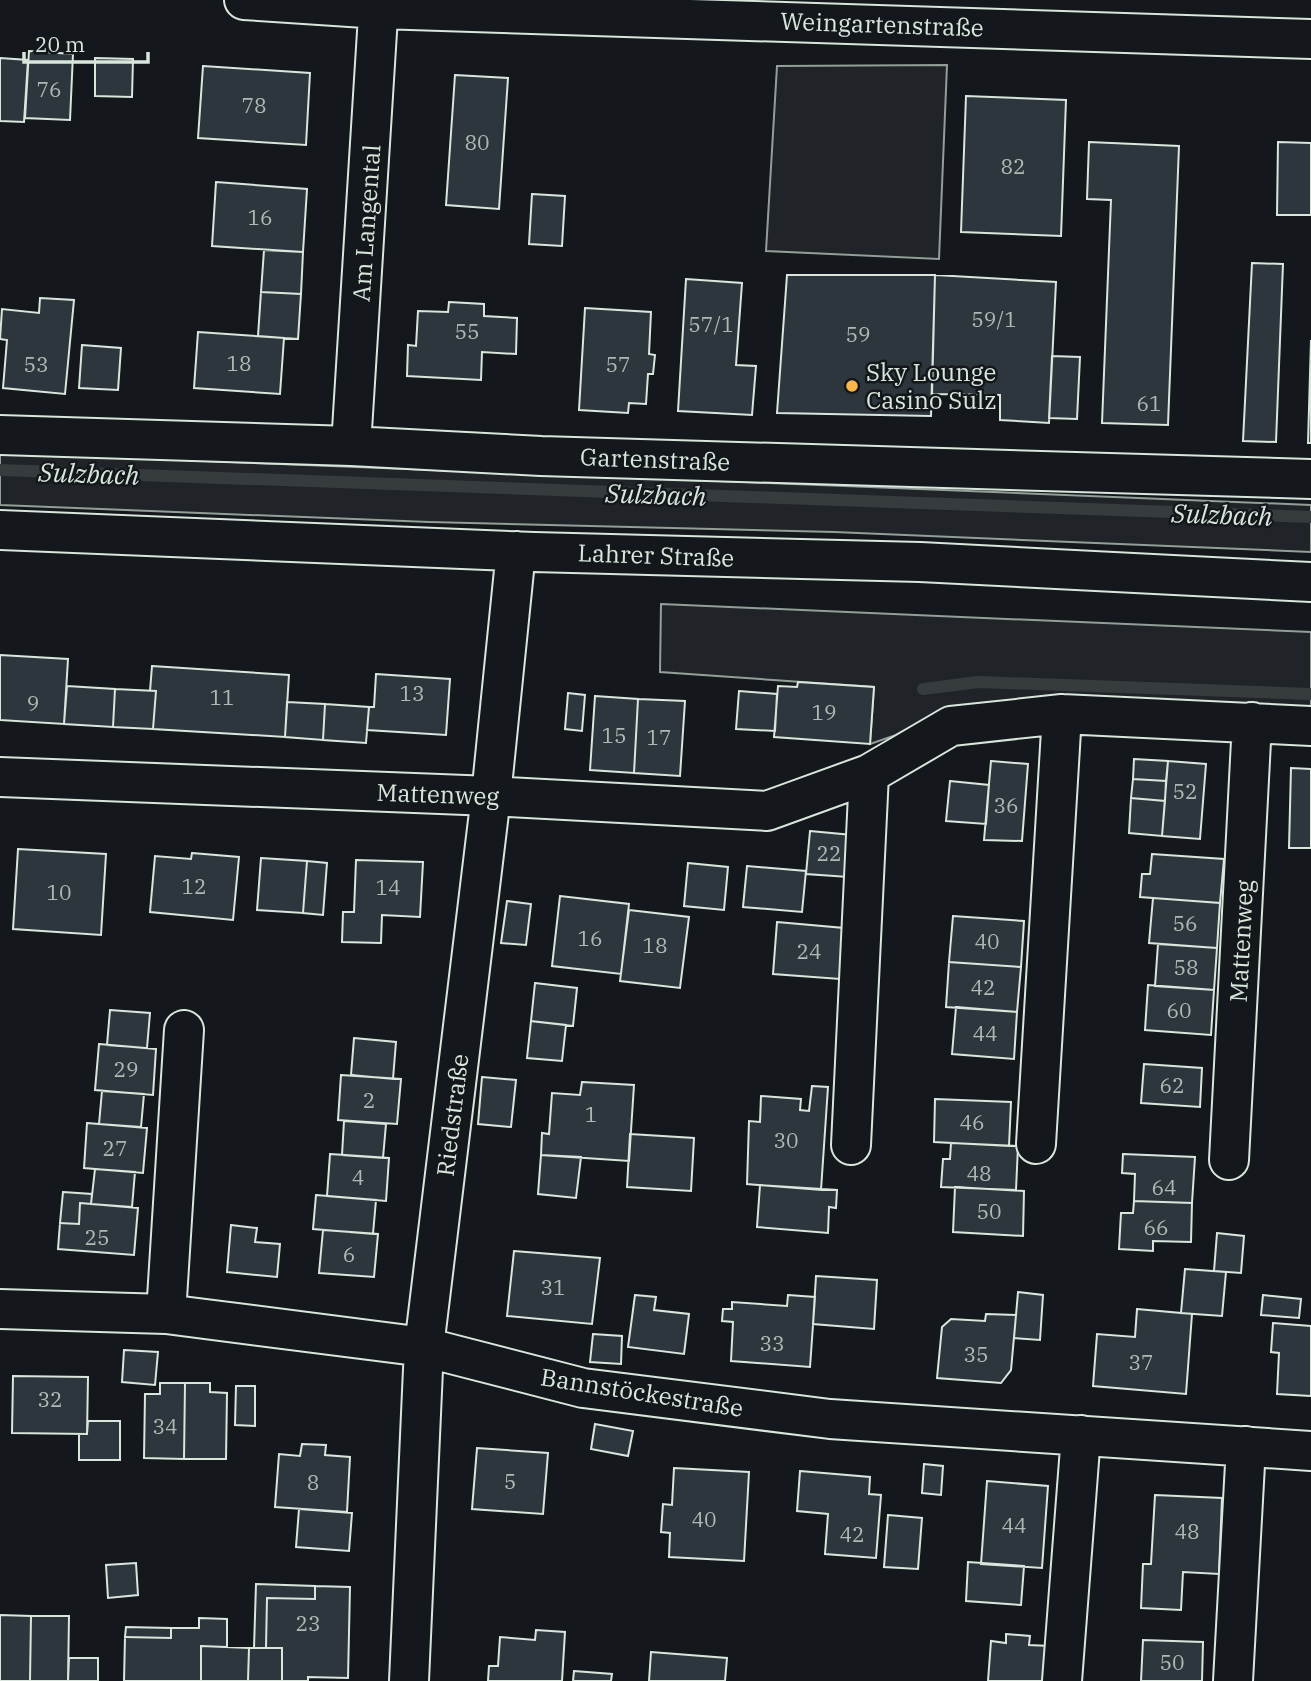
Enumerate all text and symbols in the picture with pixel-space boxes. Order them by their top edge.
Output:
street label: Weingartenstraße [780,4,984,44]
scale bar [24,21,149,65]
text: 20 m [35,30,85,58]
house number: 76 [36,75,62,103]
house number: 78 [241,91,267,119]
house number: 80 [464,128,490,156]
street label: Am Langental [345,143,387,303]
house number: 82 [1000,152,1026,180]
house number: 16 [247,203,273,231]
house number: 59/1 [971,305,1017,333]
house number: 57/1 [688,310,734,338]
house number: 55 [454,317,480,345]
house number: 59 [845,320,871,348]
house number: 18 [226,349,252,377]
house number: 53 [23,350,49,378]
house number: 57 [605,350,631,378]
place label: Sky Lounge Casino Sulz [866,356,997,416]
marker: Sky Lounge Casino Sulz [844,378,860,394]
house number: 61 [1136,389,1162,417]
street label: Gartenstraße [579,440,731,478]
water label: Sulzbach [37,454,141,492]
water label: Sulzbach [604,475,708,513]
water label: Sulzbach [1170,495,1274,533]
street label: Lahrer Straße [577,536,735,574]
house number: 13 [399,679,425,707]
house number: 11 [209,683,235,711]
house number: 9 [27,689,39,717]
house number: 19 [811,698,837,726]
house number: 15 [601,721,627,749]
house number: 17 [646,723,672,751]
street label: Mattenweg [376,776,500,812]
house number: 52 [1172,777,1198,805]
house number: 36 [993,791,1019,819]
house number: 22 [816,839,842,867]
house number: 12 [181,872,207,900]
house number: 14 [375,873,401,901]
house number: 10 [46,878,72,906]
street label: Mattenweg [1222,879,1260,1003]
house number: 56 [1172,909,1198,937]
house number: 16 [577,924,603,952]
house number: 40 [974,927,1000,955]
house number: 18 [642,931,668,959]
house number: 24 [796,937,822,965]
house number: 58 [1173,953,1199,981]
house number: 42 [970,973,996,1001]
house number: 60 [1166,996,1192,1024]
house number: 44 [972,1019,998,1047]
street label: Riedstraße [429,1052,475,1178]
house number: 29 [113,1055,139,1083]
house number: 62 [1159,1071,1185,1099]
house number: 2 [363,1086,375,1114]
house number: 1 [585,1100,597,1128]
house number: 46 [959,1108,985,1136]
house number: 30 [773,1126,799,1154]
house number: 27 [102,1134,128,1162]
house number: 48 [966,1159,992,1187]
house number: 4 [352,1163,364,1191]
house number: 64 [1151,1173,1177,1201]
house number: 50 [976,1197,1002,1225]
house number: 66 [1143,1213,1169,1241]
house number: 25 [84,1223,110,1251]
house number: 6 [343,1240,355,1268]
house number: 31 [540,1273,566,1301]
house number: 33 [759,1329,785,1357]
house number: 35 [963,1340,989,1368]
house number: 37 [1128,1348,1154,1376]
street label: Bannstöckestraße [538,1360,746,1424]
house number: 32 [37,1385,63,1413]
house number: 34 [152,1412,178,1440]
house number: 5 [504,1467,516,1495]
house number: 8 [307,1468,319,1496]
house number: 40 [691,1505,717,1533]
house number: 44 [1001,1511,1027,1539]
house number: 48 [1174,1517,1200,1545]
house number: 42 [839,1520,865,1548]
house number: 23 [295,1609,321,1637]
house number: 50 [1159,1648,1185,1676]

